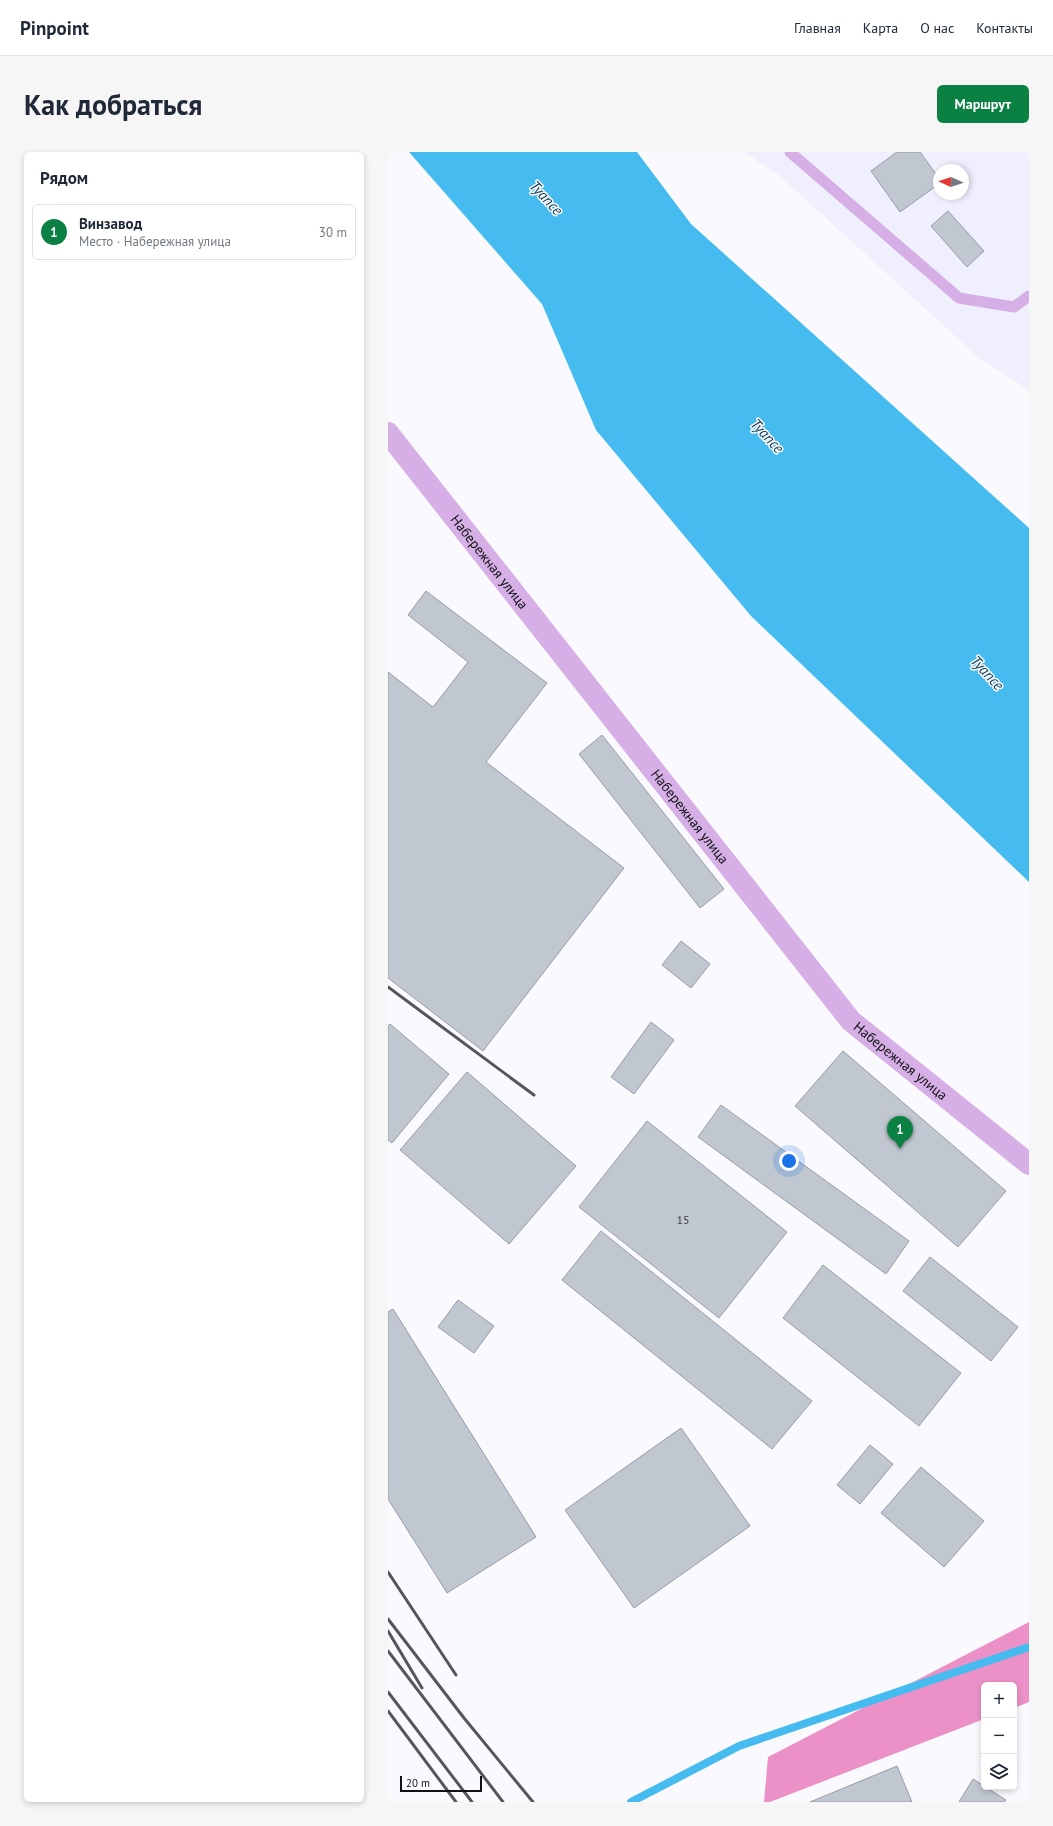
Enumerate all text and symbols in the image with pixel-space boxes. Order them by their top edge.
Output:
text: Pinpoint [20,16,89,40]
text: Главная [794,19,841,37]
text: Карта [863,19,898,37]
text: О нас [920,19,954,37]
text: Контакты [976,19,1033,37]
button: Маршрут [937,85,1029,123]
text: Как добраться [24,86,202,123]
north arrow [933,164,969,200]
text: Рядом [40,167,88,189]
water label: Туапсе [526,176,567,219]
text: Винзавод [79,214,142,233]
text: 1 [50,224,58,241]
text: 30 m [319,224,347,241]
text: Место · Набережная улица [79,233,231,250]
water label: Туапсе [747,414,788,457]
street label: Набережная улица [447,511,532,613]
water label: Туапсе [967,651,1008,694]
street label: Набережная улица [647,765,733,867]
street label: Набережная улица [850,1018,951,1104]
pin: 1 [887,1116,913,1149]
your location [779,1151,799,1171]
house number: 15 [676,1212,690,1227]
map controls [981,1682,1017,1790]
button: + [981,1682,1017,1718]
button: − [981,1718,1017,1754]
button: layers [981,1754,1017,1790]
scale bar [400,1774,482,1793]
text: 20 m [406,1776,430,1790]

